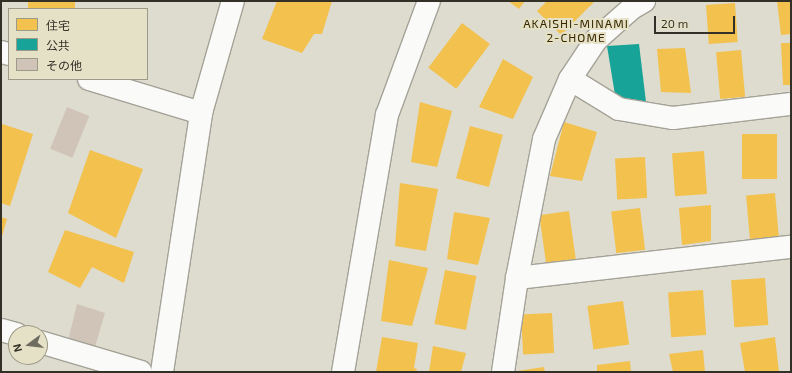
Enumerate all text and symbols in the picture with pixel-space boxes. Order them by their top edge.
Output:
legend [8,8,148,80]
scale bar [656,8,737,34]
text: 20 m [661,16,688,30]
district label: AKAISHI-MINAMI 2-CHOME [523,17,629,45]
text: 住宅 [46,18,70,32]
text: 公共 [46,38,70,52]
text: その他 [46,58,82,72]
north arrow [8,325,48,365]
text: N [10,342,24,354]

